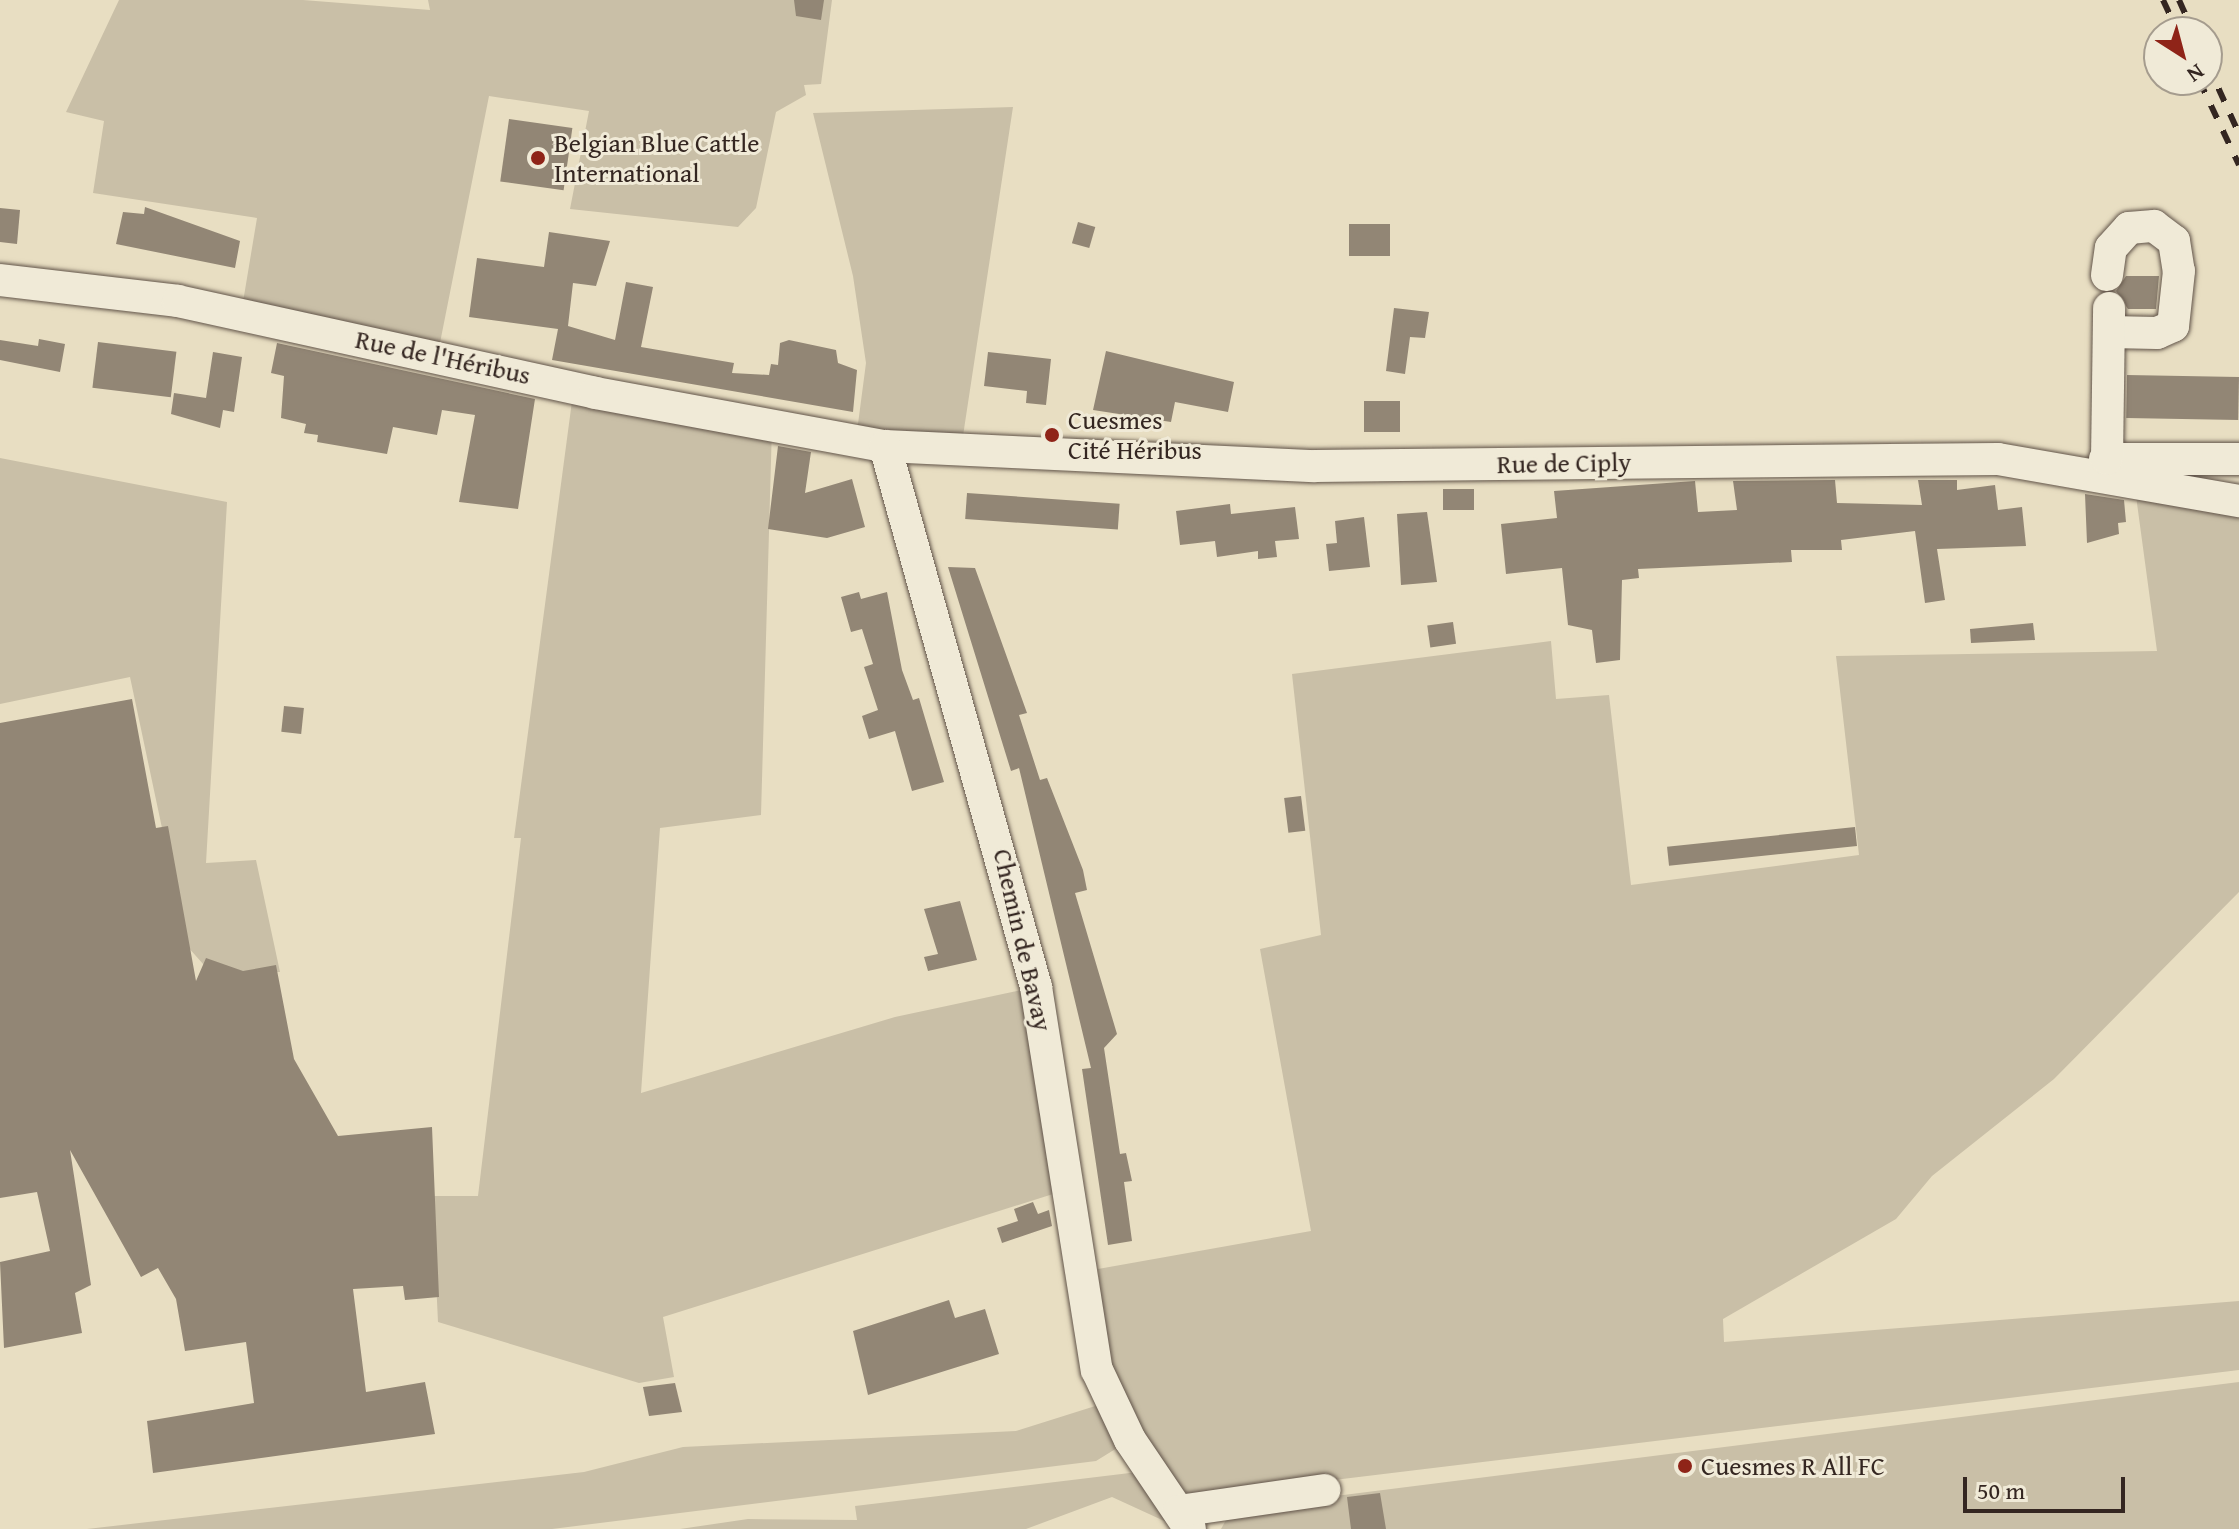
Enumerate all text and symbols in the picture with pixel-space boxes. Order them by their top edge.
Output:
north arrow [2143,16,2223,96]
text: N [2181,57,2211,91]
place label: Belgian Blue Cattle International [554,127,759,188]
marker: Belgian Blue Cattle International [529,149,547,167]
street label: Rue de l'Héribus [353,323,533,391]
place label: Cuesmes Cité Héribus [1068,404,1202,466]
marker: Cuesmes Cité Héribus [1043,426,1061,444]
street label: Rue de Ciply [1497,446,1631,480]
street label: Chemin de Bavay [987,846,1059,1034]
place label: Cuesmes R All FC [1701,1450,1885,1482]
marker: Cuesmes R All FC [1676,1457,1694,1475]
scale bar [1967,1461,2129,1511]
text: 50 m [1977,1473,2025,1508]

